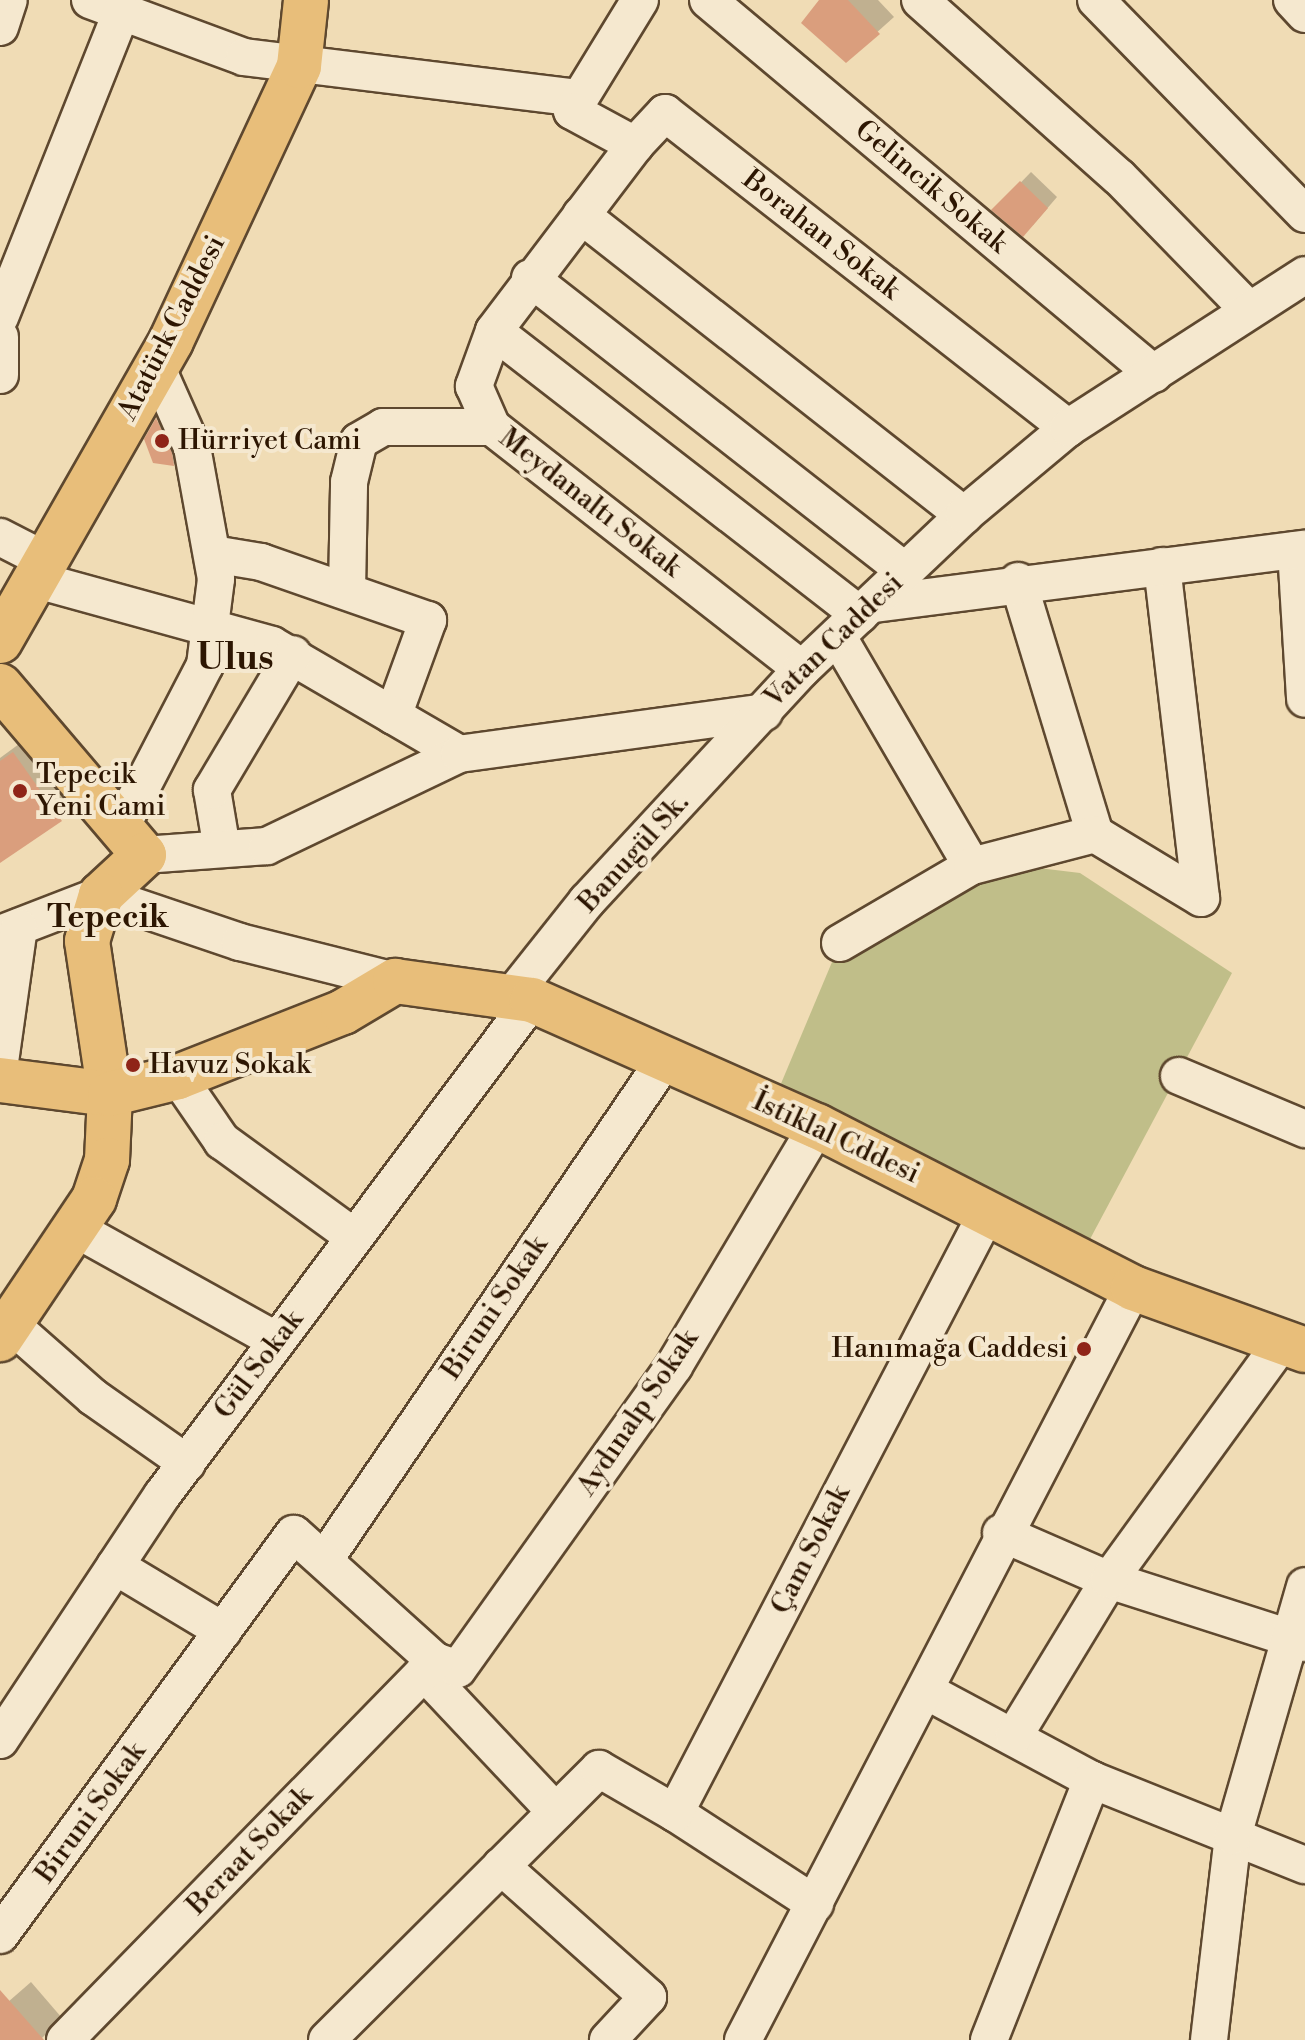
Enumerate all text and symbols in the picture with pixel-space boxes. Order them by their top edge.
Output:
street label: Gelincik Sokak [848,113,1014,261]
street label: Borahan Sokak [735,163,907,307]
street label: Atatürk Caddesi [111,230,233,426]
street label: Meydanaltı Sokak [492,421,688,585]
place label: Hürriyet Cami [178,424,361,458]
marker: Hürriyet Cami [153,432,171,450]
street label: Vatan Caddesi [758,567,910,715]
district label: Ulus [196,637,274,681]
place label: Tepecik Yeni Cami [36,758,165,824]
marker: Tepecik Yeni Cami [11,782,29,800]
street label: Banugül Sk. [572,786,696,920]
district label: Tepecik [47,898,169,936]
place label: Havuz Sokak [149,1048,311,1082]
marker: Havuz Sokak [124,1056,142,1074]
street label: İstiklal Cddesi [747,1085,925,1191]
street label: Biruni Sokak [435,1230,555,1386]
street label: Gül Sokak [207,1304,311,1426]
street label: Aydınalp Sokak [570,1324,706,1502]
place label: Hanımağa Caddesi [831,1332,1068,1366]
marker: Hanımağa Caddesi [1075,1340,1093,1358]
street label: Çam Sokak [764,1480,858,1620]
street label: Biruni Sokak [29,1736,153,1890]
street label: Beraat Sokak [180,1780,320,1922]

